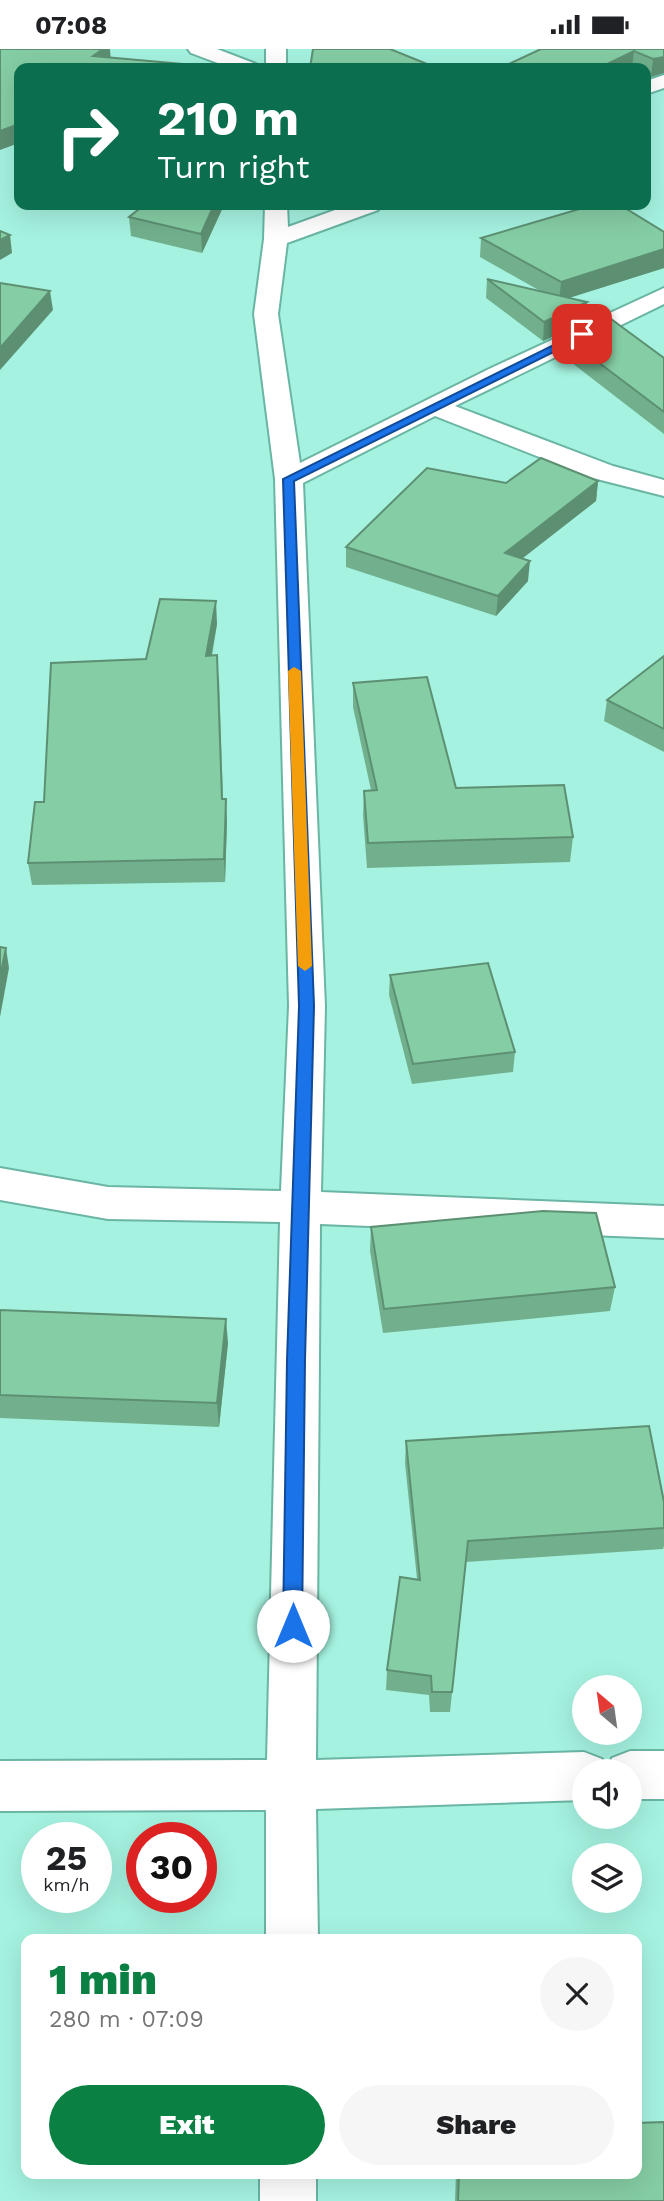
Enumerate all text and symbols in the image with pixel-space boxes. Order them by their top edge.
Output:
text: 07:08 [35,10,107,40]
text: 210 m [157,89,299,147]
icon: right [42,91,133,182]
text: Turn right [157,148,309,186]
pin [552,304,612,364]
icon: arrive [563,315,601,353]
position arrow [256,1589,330,1663]
north arrow [572,1675,642,1745]
map controls [572,1675,642,1913]
button: sound [572,1759,642,1829]
speed limit sign: 30 [126,1822,217,1913]
text: 25 [46,1837,87,1879]
button: layers [572,1843,642,1913]
text: km/h [43,1874,90,1895]
text: 1 min [49,1955,157,2004]
button: close [540,1957,614,2031]
text: 280 m · 07:09 [49,2006,204,2033]
button: Exit [49,2085,325,2165]
button: Share [339,2085,614,2165]

